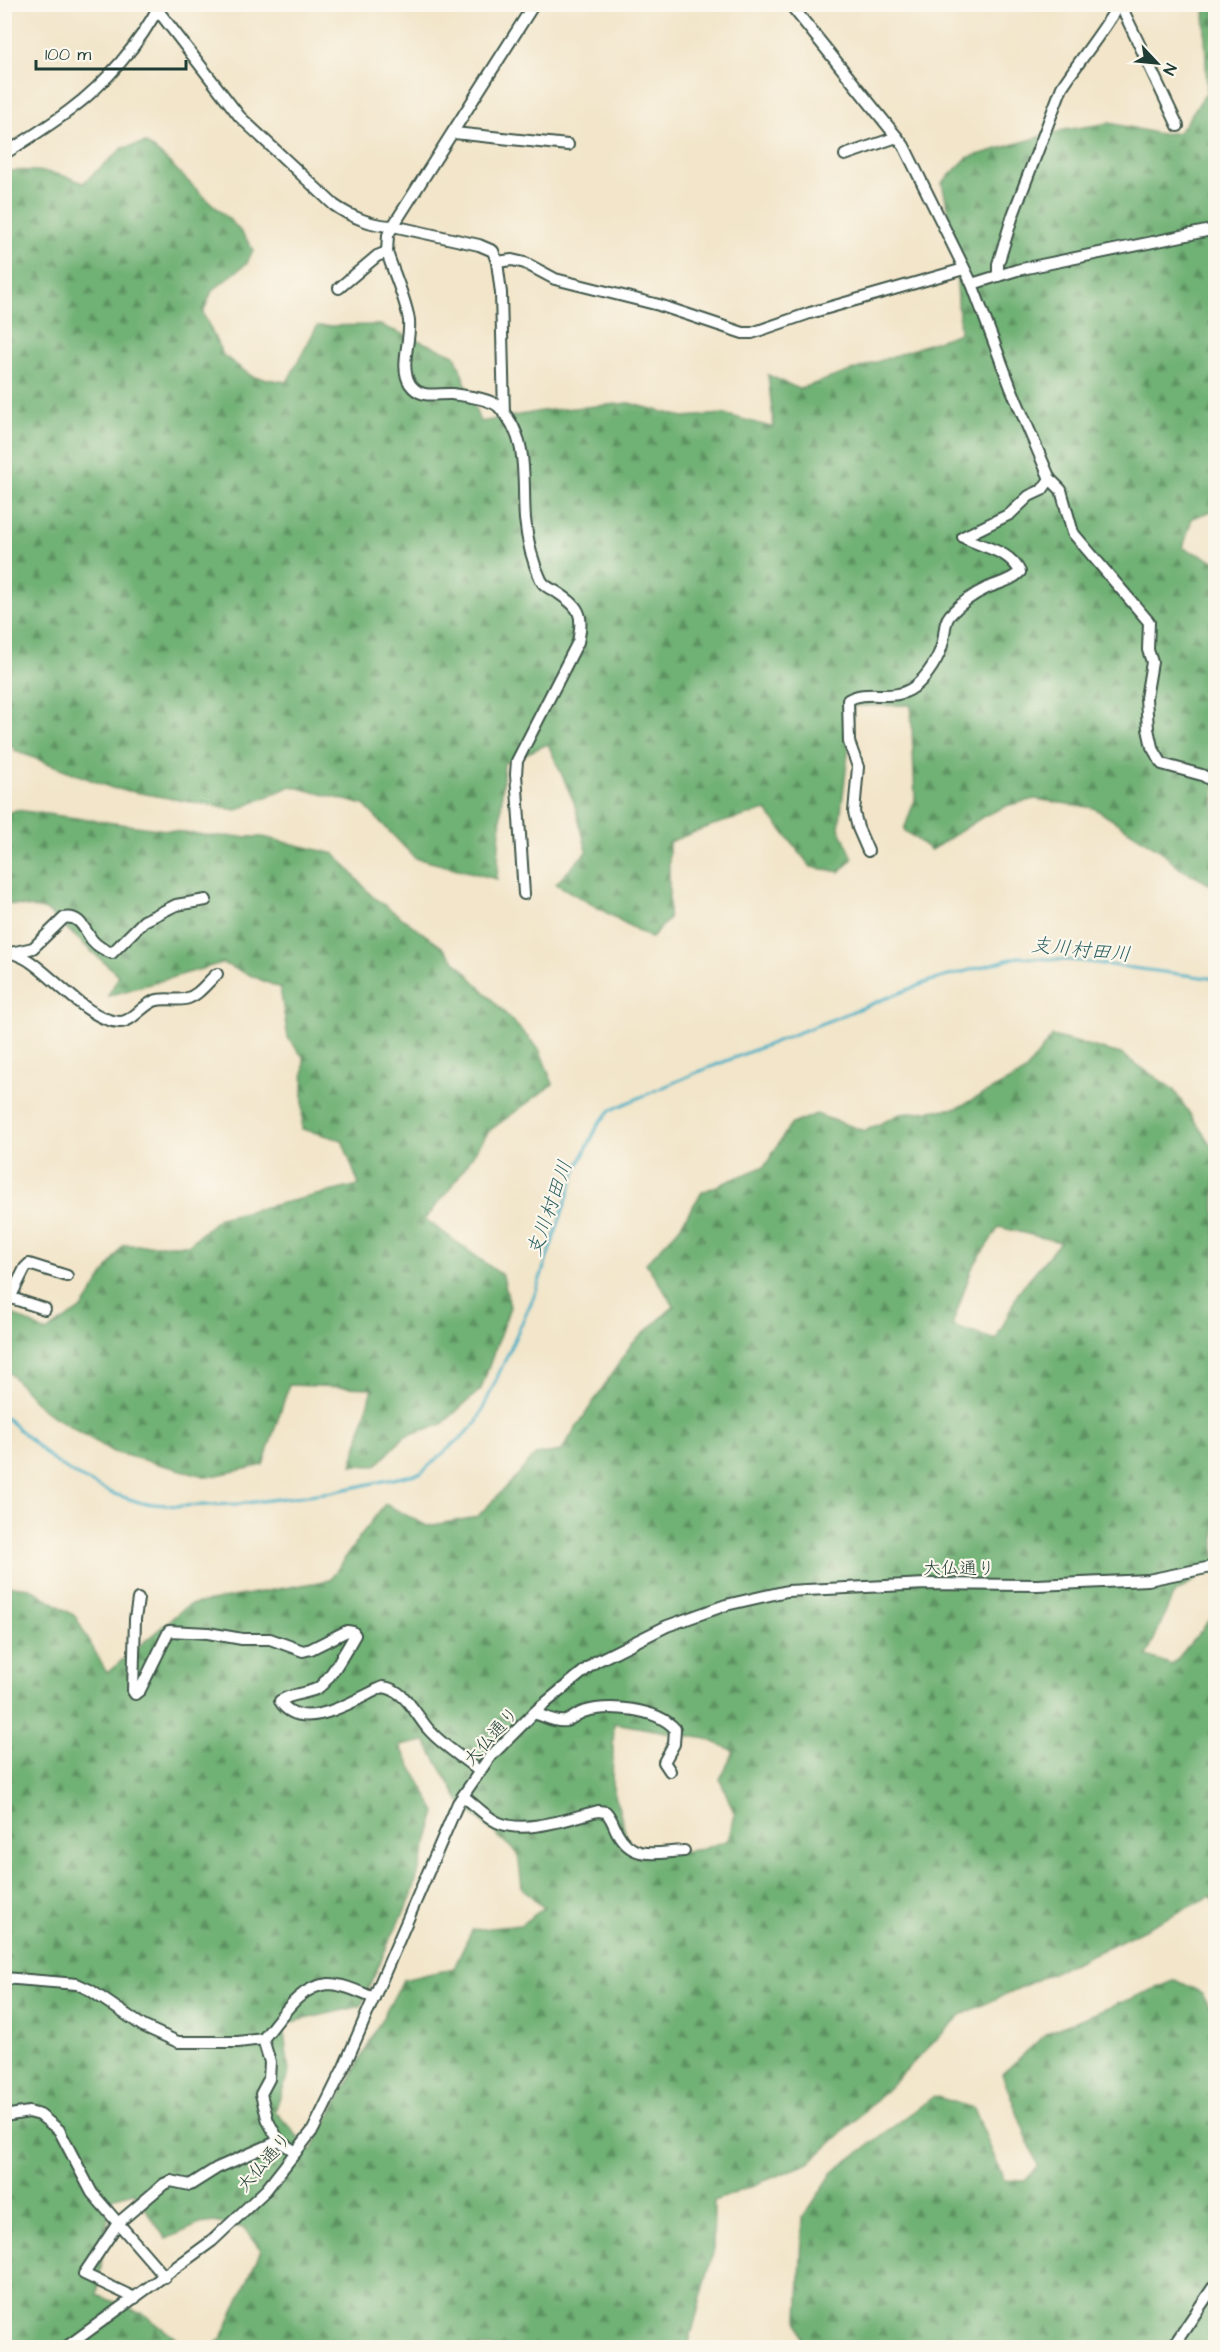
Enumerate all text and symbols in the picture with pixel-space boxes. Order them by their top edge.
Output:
scale bar [36,33,186,71]
north arrow [1127,33,1187,93]
text: 100 m [45,42,91,67]
text: N [1157,60,1182,78]
water label: 支川村田川 [1030,931,1132,969]
water label: 支川村田川 [520,1156,579,1260]
street label: 大仏通り [923,1556,995,1581]
street label: 大仏通り [458,1701,525,1771]
street label: 大仏通り [231,2127,297,2198]

